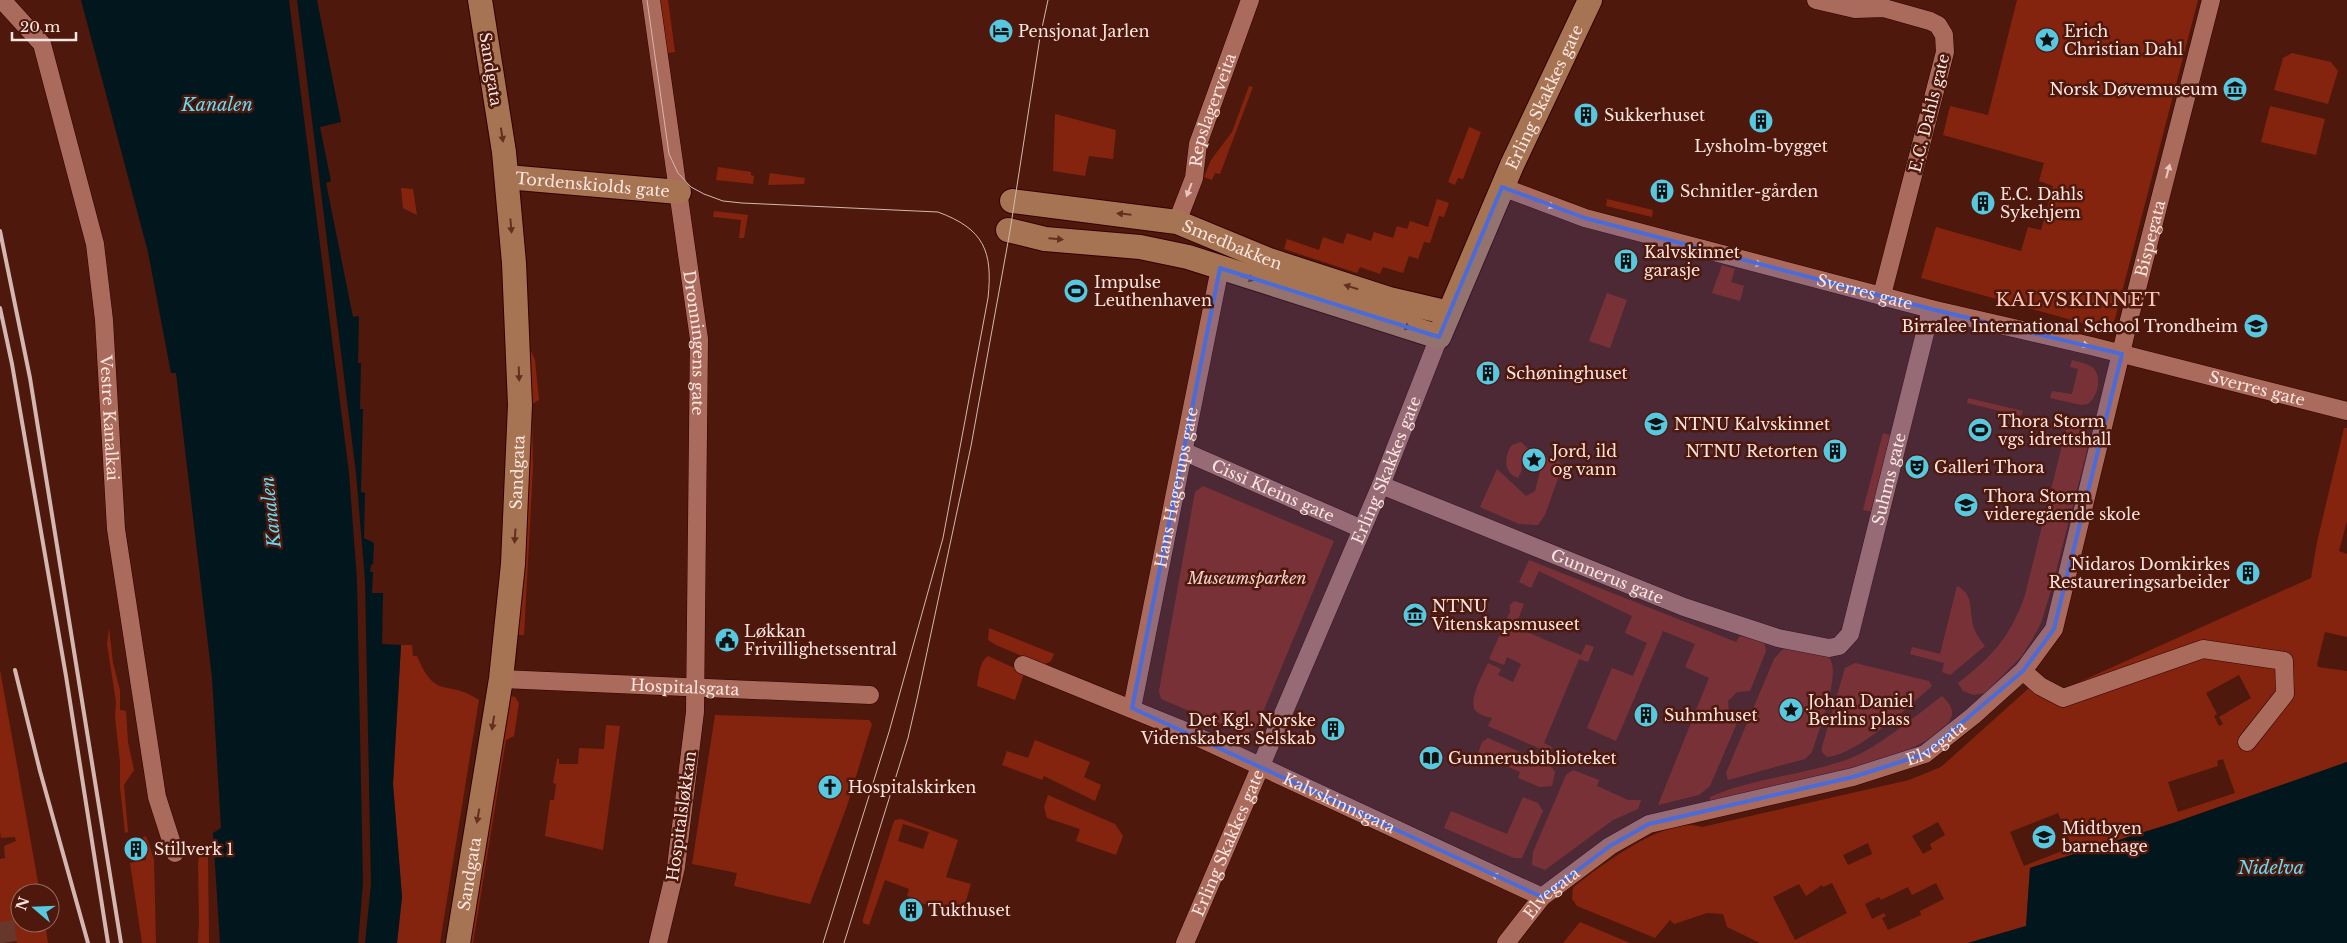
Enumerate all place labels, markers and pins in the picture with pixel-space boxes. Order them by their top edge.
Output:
hotel icon: Pensjonat Jarlen [988,18,1014,44]
place label: Pensjonat Jarlen [1018,21,1150,41]
place label: Erich Christian Dahl [2064,21,2183,59]
place icon: Erich Christian Dahl [2034,27,2060,53]
museum icon: Norsk Døvemuseum [2222,76,2248,102]
place label: Norsk Døvemuseum [2049,79,2218,99]
building icon: Sukkerhuset [1573,102,1599,128]
place label: Sukkerhuset [1604,105,1705,125]
building icon: Lysholm-bygget [1748,108,1774,134]
place label: Lysholm-bygget [1694,136,1828,156]
building icon: Schnitler-gården [1649,178,1675,204]
place label: Schnitler-gården [1680,181,1818,201]
place label: E.C. Dahls Sykehjem [2000,184,2084,222]
building icon: E.C. Dahls Sykehjem [1970,190,1996,216]
place label: Kalvskinnet garasje [1644,242,1740,280]
building icon: Kalvskinnet garasje [1613,248,1639,274]
place label: Impulse Leuthenhaven [1094,272,1212,310]
sports icon: Impulse Leuthenhaven [1063,278,1089,304]
school or university icon: Birralee International School Trondheim [2243,313,2269,339]
place label: Birralee International School Trondheim [1902,316,2238,336]
building icon: Schøninghuset [1475,360,1501,386]
place label: Schøninghuset [1506,363,1628,383]
school or university icon: NTNU Kalvskinnet [1643,411,1669,437]
place label: Thora Storm vgs idrettshall [1998,411,2111,449]
place label: NTNU Kalvskinnet [1674,414,1830,434]
sports icon: Thora Storm vgs idrettshall [1967,417,1993,443]
building icon: NTNU Retorten [1822,438,1848,464]
place label: Jord, ild og vann [1550,441,1617,479]
place label: NTNU Retorten [1686,441,1818,461]
place icon: Jord, ild og vann [1521,447,1547,473]
theatre icon: Galleri Thora [1904,454,1930,480]
place label: Galleri Thora [1934,457,2044,477]
place label: Thora Storm videregående skole [1984,486,2140,524]
school or university icon: Thora Storm videregående skole [1953,492,1979,518]
place label: Nidaros Domkirkes Restaureringsarbeider [2049,554,2230,592]
building icon: Nidaros Domkirkes Restaureringsarbeider [2235,560,2261,586]
place label: NTNU Vitenskapsmuseet [1431,596,1580,634]
museum icon: NTNU Vitenskapsmuseet [1402,602,1428,628]
place label: Løkkan Frivillighetssentral [744,621,897,659]
public building icon: Løkkan Frivillighetssentral [714,627,740,653]
place label: Johan Daniel Berlins plass [1806,691,1914,729]
place icon: Johan Daniel Berlins plass [1778,697,1804,723]
building icon: Suhmhuset [1633,702,1659,728]
place label: Suhmhuset [1664,705,1757,725]
place label: Det Kgl. Norske Videnskabers Selskab [1140,710,1316,748]
building icon: Det Kgl. Norske Videnskabers Selskab [1320,716,1346,742]
library icon: Gunnerusbiblioteket [1418,745,1444,771]
place label: Gunnerusbiblioteket [1448,748,1617,768]
church icon: Hospitalskirken [817,774,843,800]
place label: Hospitalskirken [848,777,976,797]
place label: Midtbyen barnehage [2061,818,2148,856]
school or university icon: Midtbyen barnehage [2031,824,2057,850]
building icon: Stillverk 1 [123,836,149,862]
place label: Stillverk 1 [154,839,234,859]
building icon: Tukthuset [898,897,924,923]
place label: Tukthuset [928,900,1011,920]

